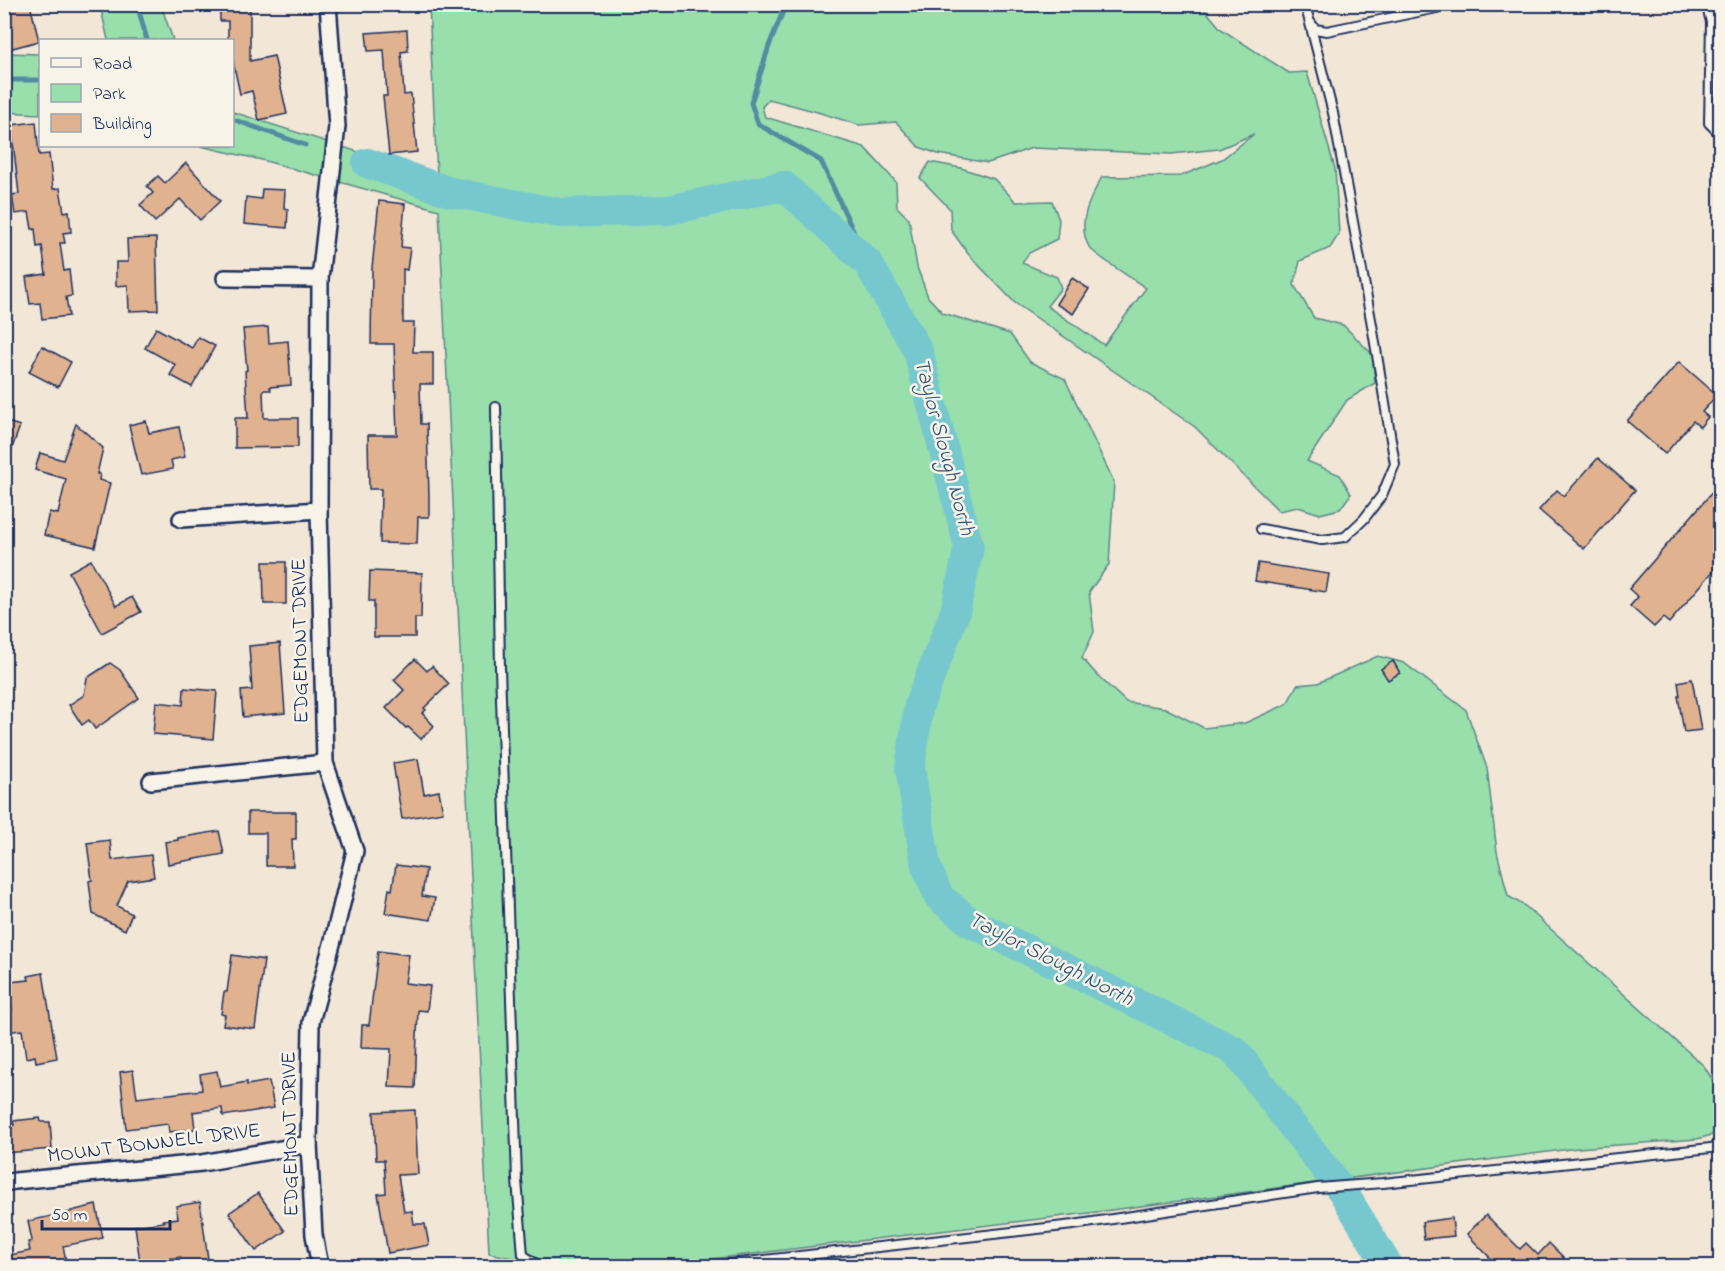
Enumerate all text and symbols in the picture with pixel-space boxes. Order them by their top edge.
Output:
legend [39,39,234,147]
text: Road [93,52,132,78]
text: Park [93,82,126,108]
text: Building [92,112,152,139]
water label: Taylor Slough North [904,355,982,540]
street label: EDGEMONT DRIVE [285,558,317,724]
water label: Taylor Slough North [962,904,1139,1016]
street label: EDGEMONT DRIVE [275,1051,307,1217]
street label: MOUNT BONNELL DRIVE [46,1116,262,1172]
scale bar [42,1193,170,1231]
text: 50 m [51,1203,88,1229]

